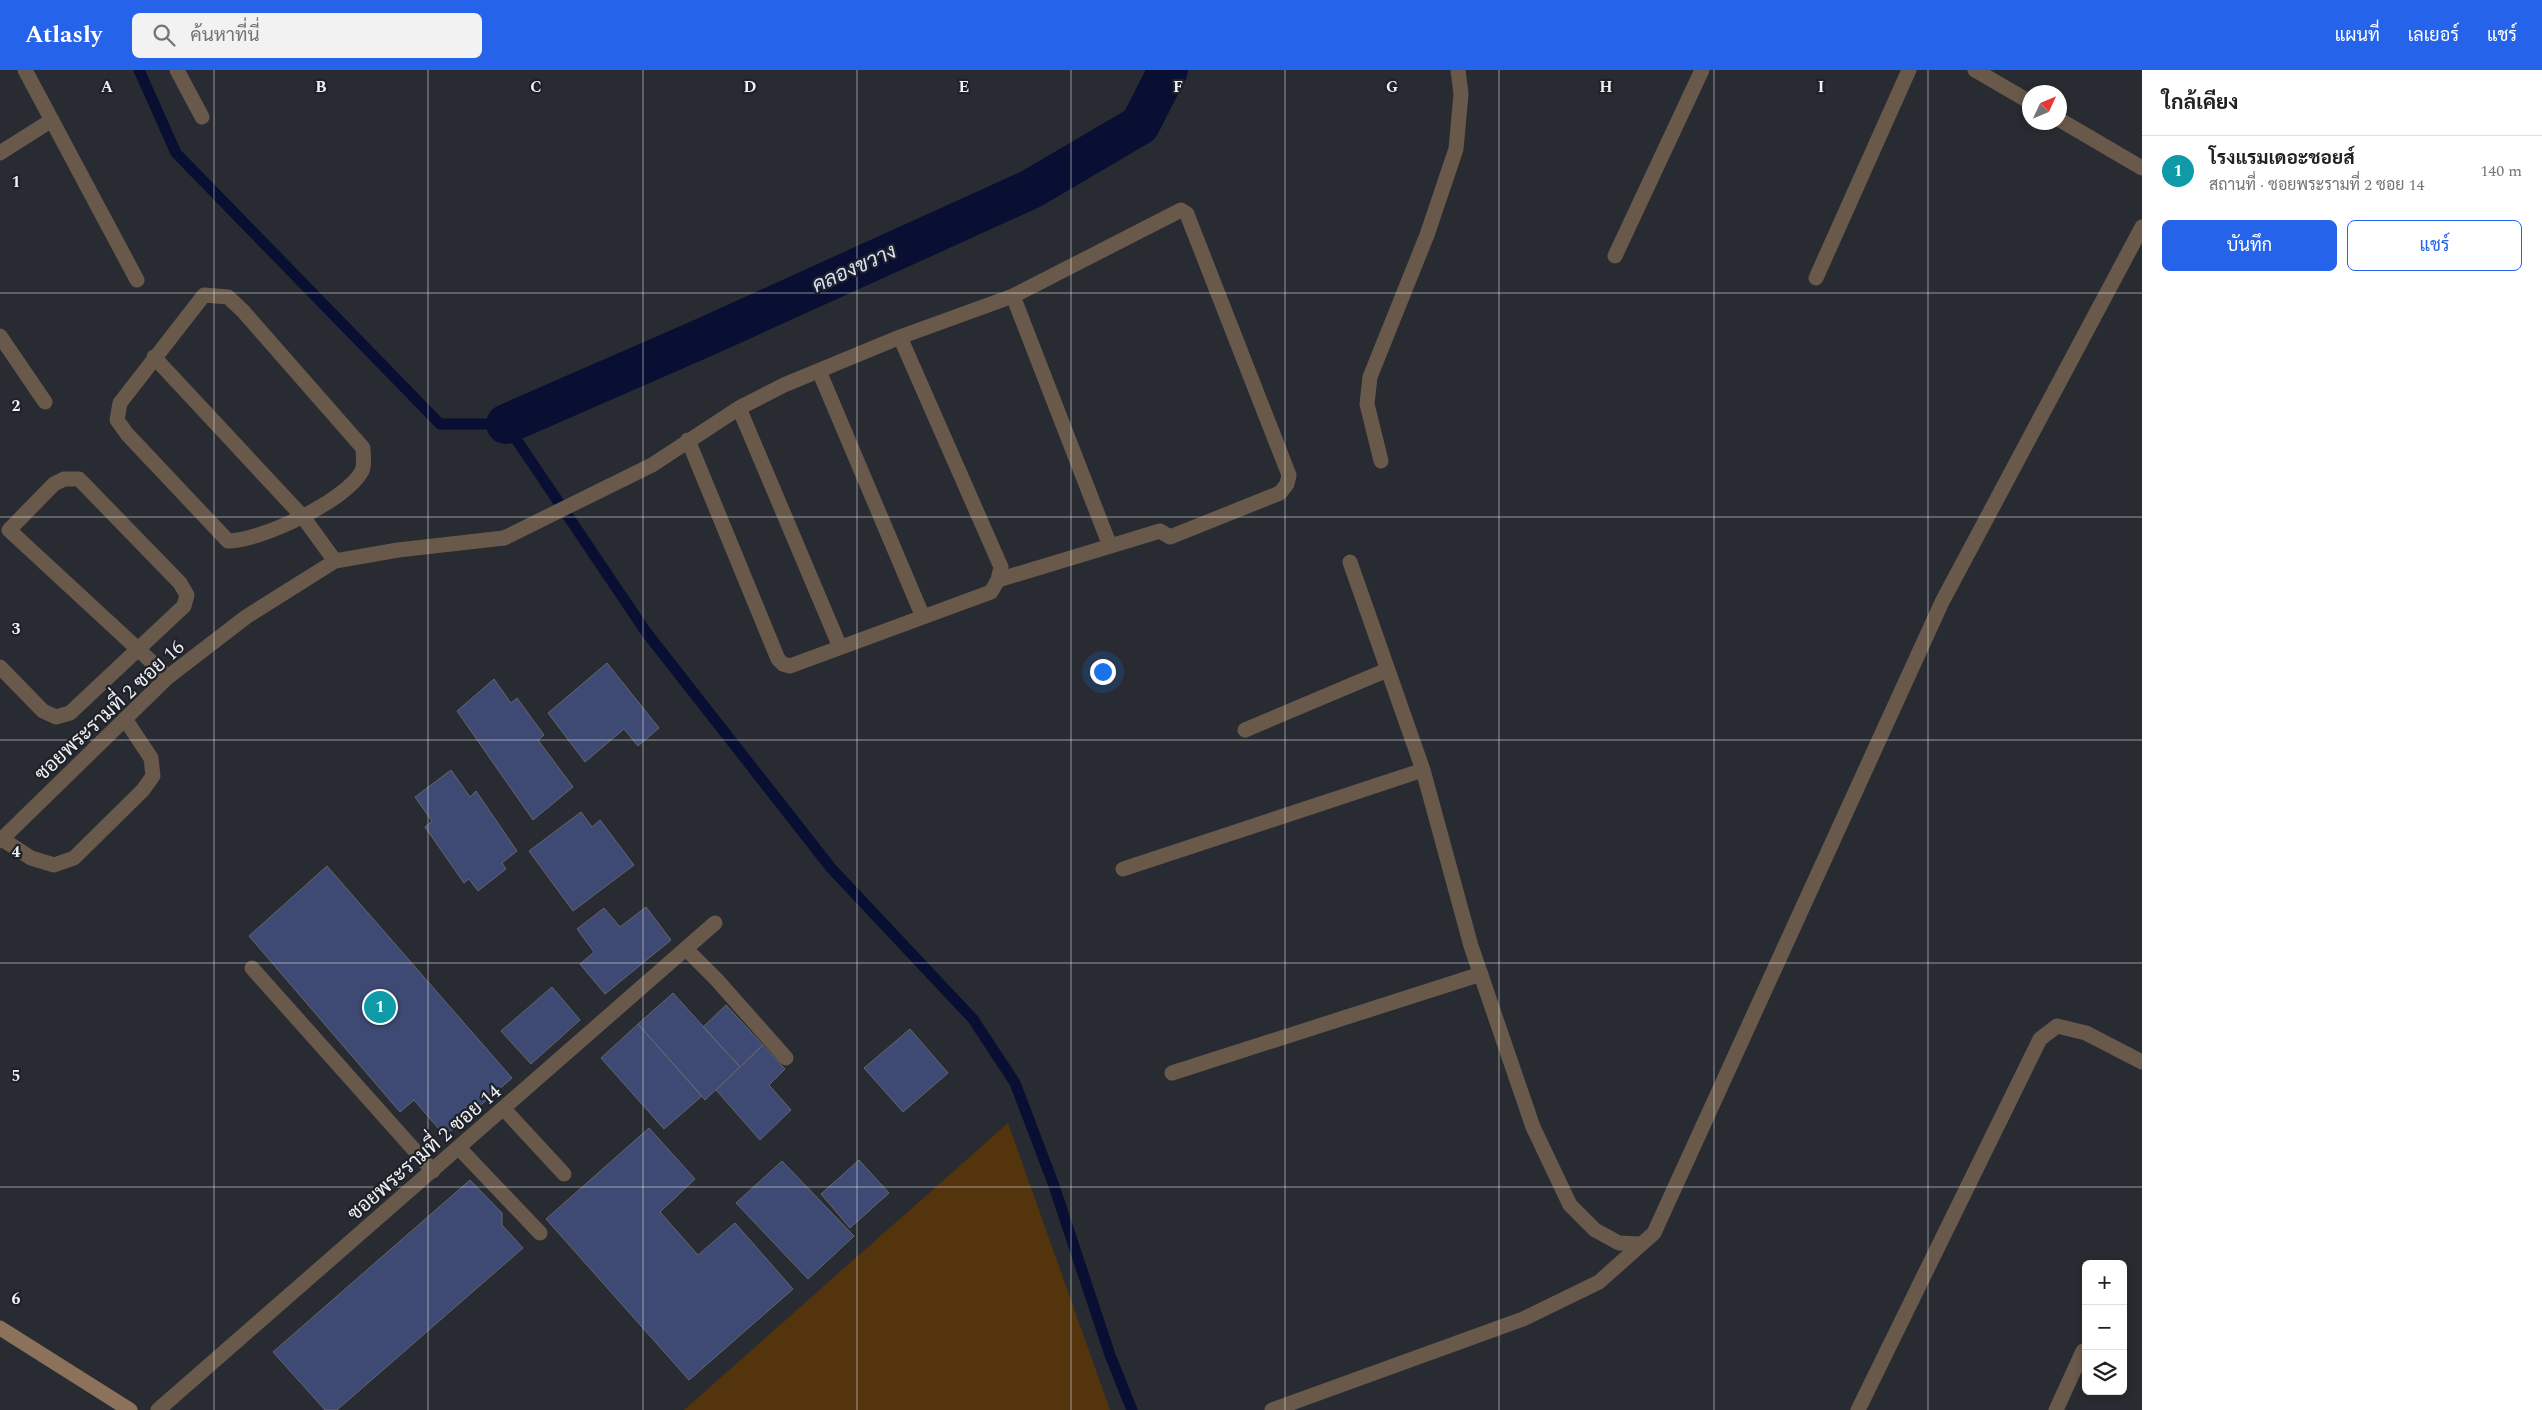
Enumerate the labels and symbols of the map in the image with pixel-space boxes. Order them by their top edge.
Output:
text: A [101,75,114,99]
text: B [315,75,327,99]
text: C [530,75,542,99]
text: D [744,75,757,99]
text: E [959,75,969,99]
text: F [1173,75,1183,99]
text: G [1386,75,1398,99]
text: H [1599,75,1613,99]
text: I [1818,75,1824,99]
north arrow [2022,85,2067,130]
text: 1 [12,170,20,194]
water label: คลองขวาง [807,236,902,302]
text: 2 [12,394,21,418]
text: 3 [12,617,21,641]
street label: ซอยพระรามที่ 2 ซอย 16 [26,631,191,788]
your location [1090,659,1116,685]
text: 4 [12,840,21,864]
pin: 1 [364,988,396,1026]
text: 5 [12,1064,20,1088]
street label: ซอยพระรามที่ 2 ซอย 14 [339,1075,508,1228]
text: 6 [12,1287,21,1311]

